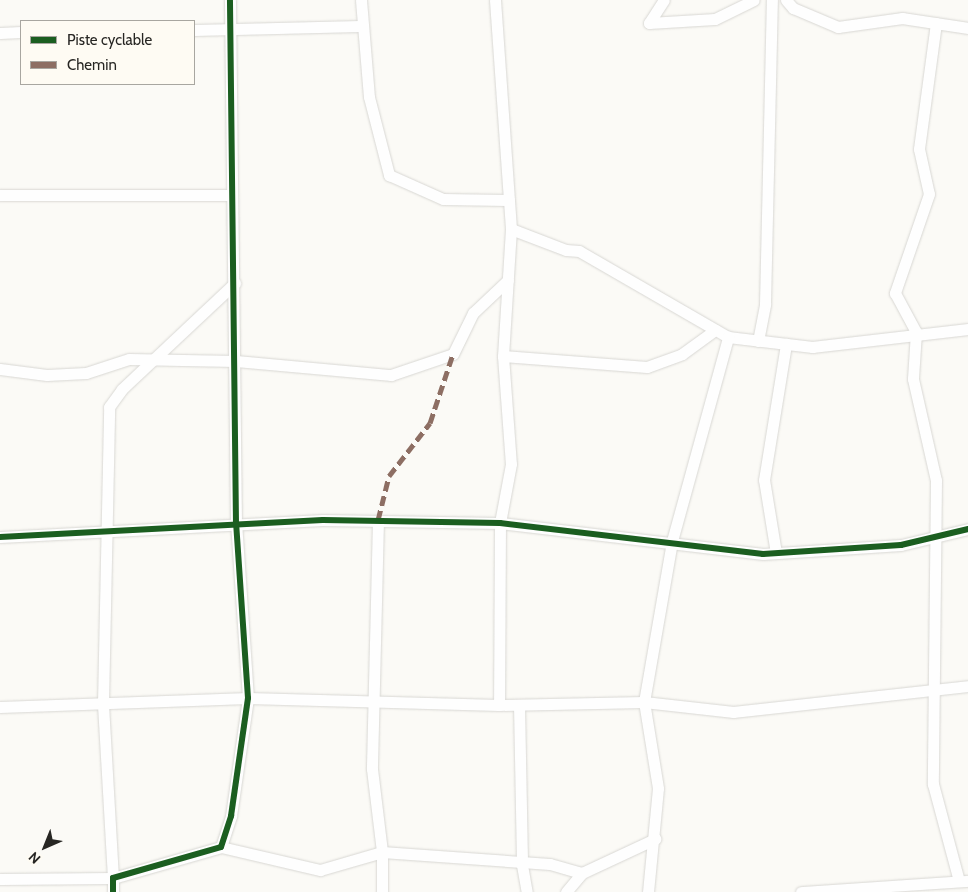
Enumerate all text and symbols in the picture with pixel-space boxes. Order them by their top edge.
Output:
legend [20,20,195,85]
text: Piste cyclable [67,31,152,49]
text: Chemin [67,56,117,74]
north arrow [20,822,70,872]
text: N [25,848,44,868]

